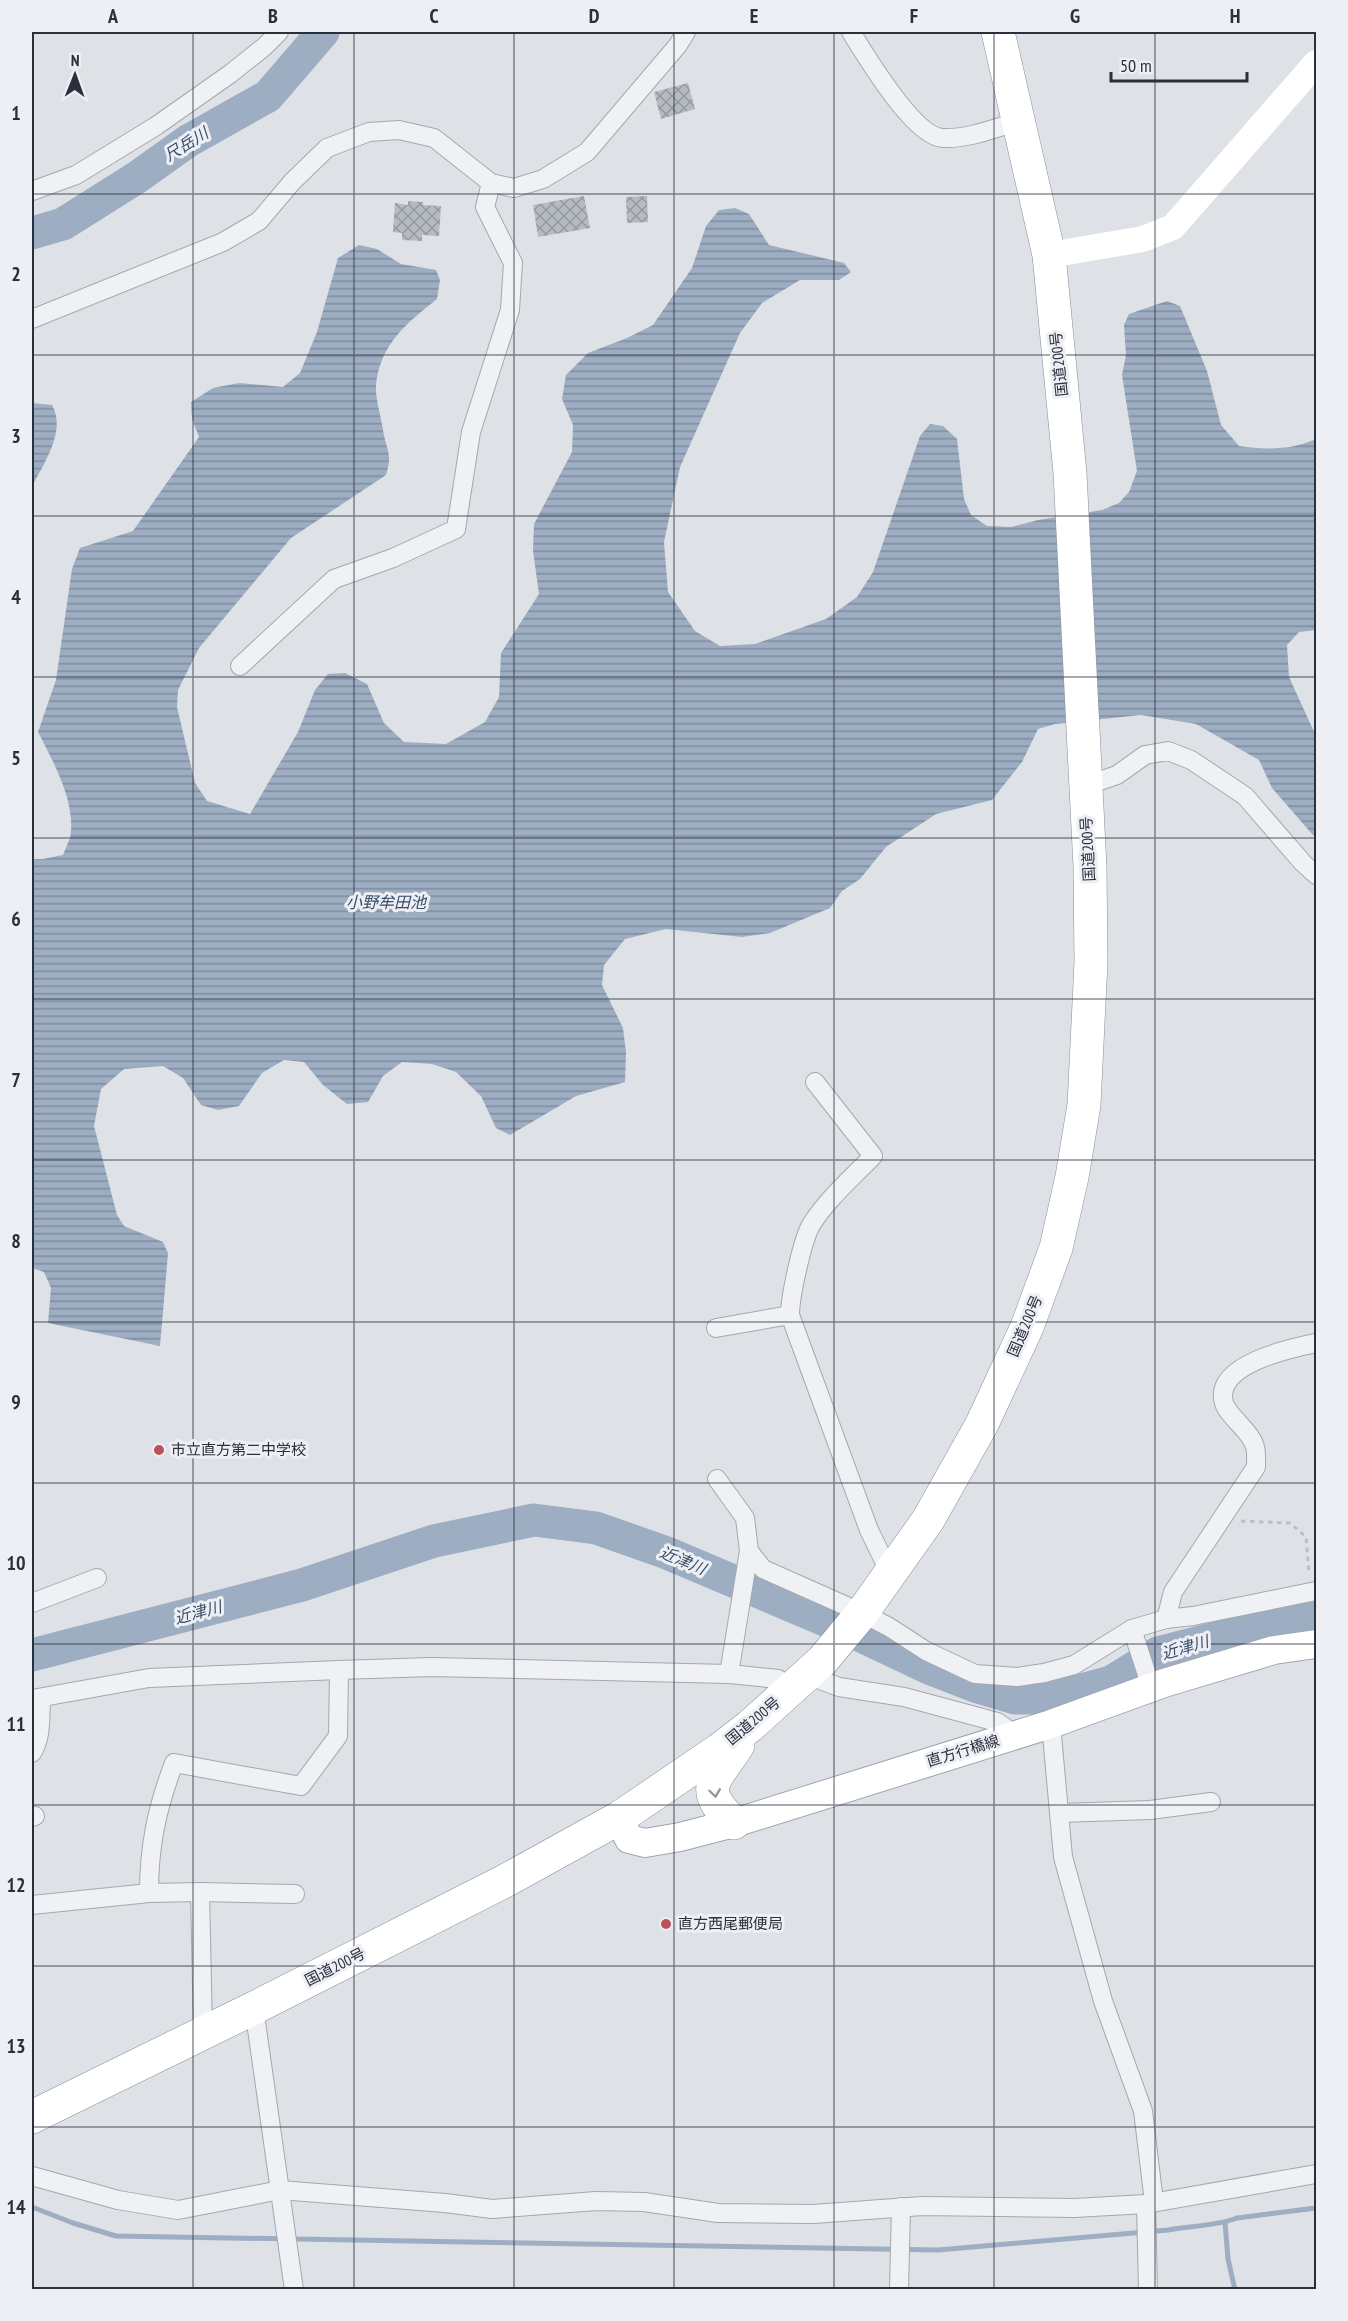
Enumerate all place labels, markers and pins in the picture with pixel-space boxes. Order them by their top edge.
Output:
place label: 市立直方第二中学校 [171,1440,306,1459]
marker: 市立直方第二中学校 [152,1443,166,1457]
place label: 直方西尾郵便局 [678,1914,783,1933]
marker: 直方西尾郵便局 [659,1917,673,1931]

